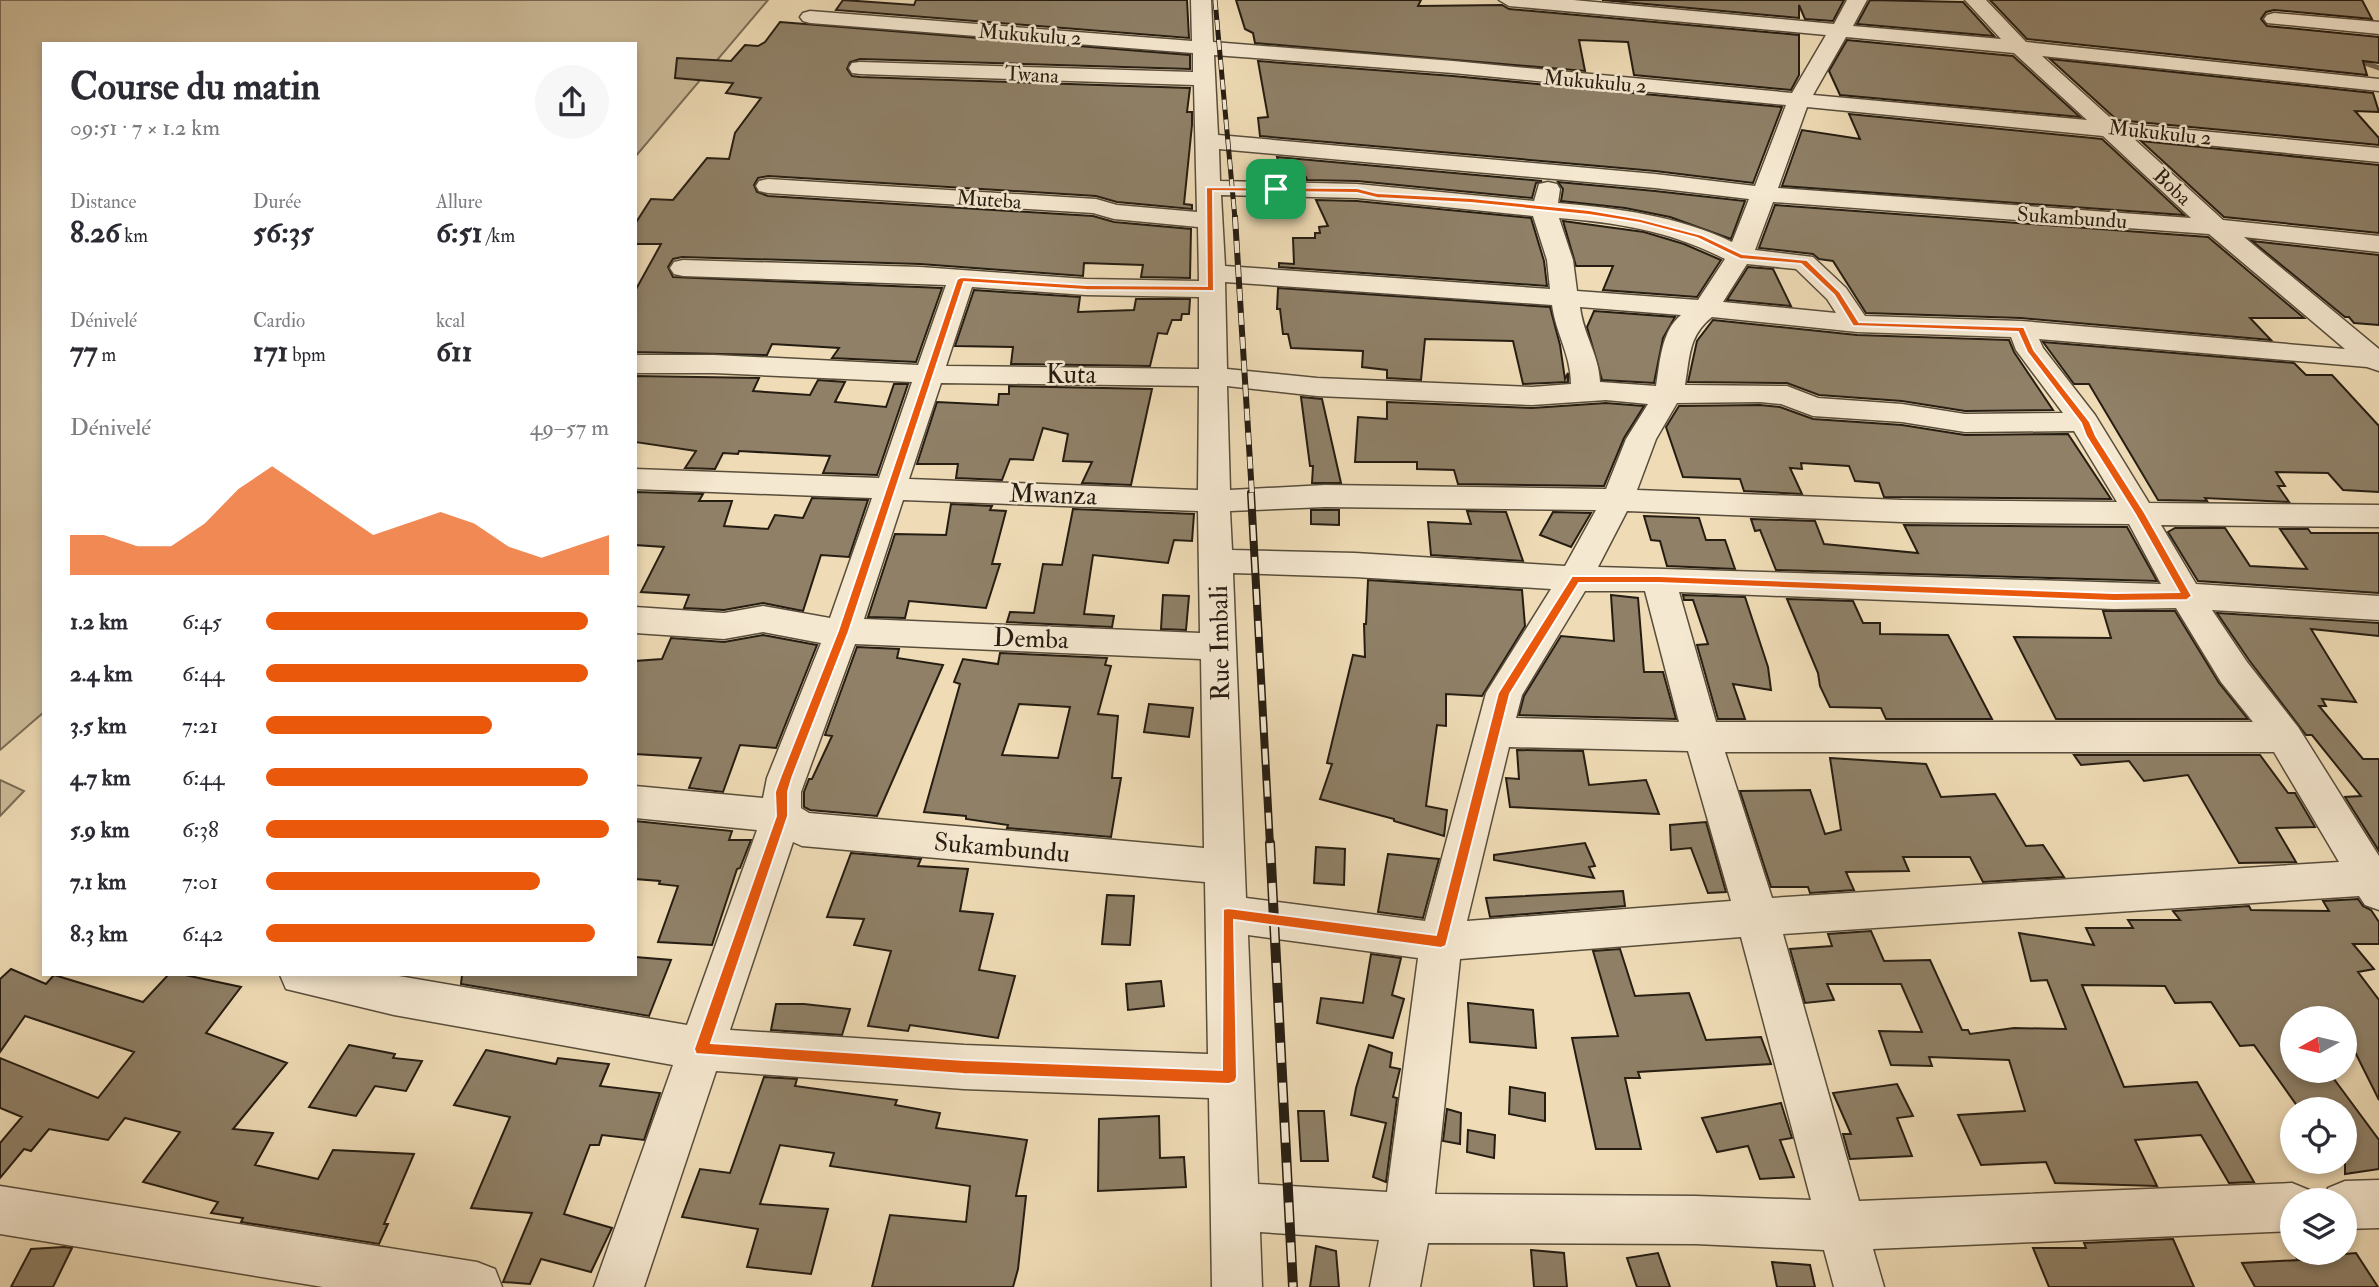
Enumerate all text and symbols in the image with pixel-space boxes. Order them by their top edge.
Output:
street label: Mukukulu 2 [977,18,1083,52]
street label: Twana [1004,60,1060,90]
text: Course du matin [70,63,320,111]
street label: Mukukulu 2 [1542,64,1648,100]
button: share [535,65,609,139]
text: 09:51 · 7 × 1.2 km [70,113,220,142]
street label: Mukukulu 2 [2107,114,2213,152]
pin [1246,159,1306,219]
street label: Boba [2147,163,2197,212]
icon: arrive [1257,170,1295,208]
street label: Muteba [955,184,1023,216]
text: Distance [70,190,136,214]
text: Durée [253,190,301,214]
text: Allure [436,190,483,214]
street label: Sukambundu [2016,201,2128,235]
text: 8.26 [70,214,120,251]
text: 56:35 [253,214,313,251]
text: 6:51 [436,214,482,251]
text: km [120,224,148,248]
text: /km [482,224,515,248]
text: Dénivelé [70,309,137,333]
text: Cardio [253,309,305,333]
text: kcal [436,309,465,333]
text: 77 [70,333,98,370]
text: 171 [253,333,288,370]
text: 611 [436,333,472,370]
text: m [98,343,116,367]
text: bpm [288,343,326,367]
street label: Kuta [1046,359,1096,391]
text: Dénivelé [70,413,151,442]
text: 49–57 m [530,413,609,442]
street label: Mwanza [1009,477,1098,513]
street label: Rue Imbali [1203,585,1237,701]
text: 1.2 km [70,607,128,636]
text: 6:45 [182,607,222,636]
street label: Demba [993,622,1070,656]
text: 2.4 km [70,659,133,688]
text: 6:44 [182,659,224,688]
text: 3.5 km [70,711,127,740]
text: 7:21 [182,711,218,740]
text: 4.7 km [70,763,131,792]
text: 6:44 [182,763,224,792]
text: 5.9 km [70,815,130,844]
text: 6:38 [182,815,219,844]
street label: Sukambundu [933,826,1071,870]
text: 7.1 km [70,867,126,896]
text: 7:01 [182,867,218,896]
text: 8.3 km [70,919,128,948]
text: 6:42 [182,919,223,948]
north arrow [2280,1006,2357,1083]
map controls [2280,1006,2357,1265]
button: locate [2280,1097,2357,1174]
button: layers [2280,1188,2357,1265]

